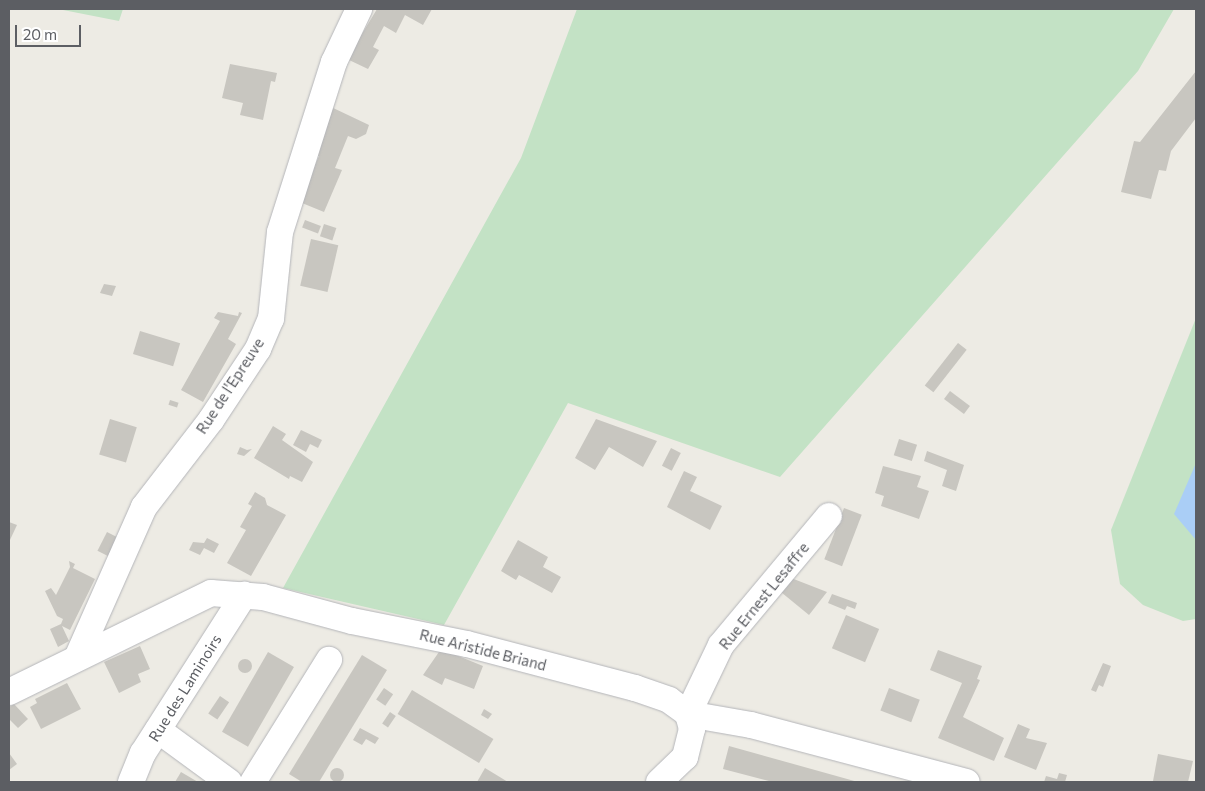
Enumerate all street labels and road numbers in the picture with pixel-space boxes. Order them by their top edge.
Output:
street label: Rue de l'Epreuve [192,335,268,437]
street label: Rue Ernest Lesaffre [715,539,813,653]
street label: Rue Aristide Briand [418,626,548,674]
street label: Rue des Laminoirs [145,631,225,745]

